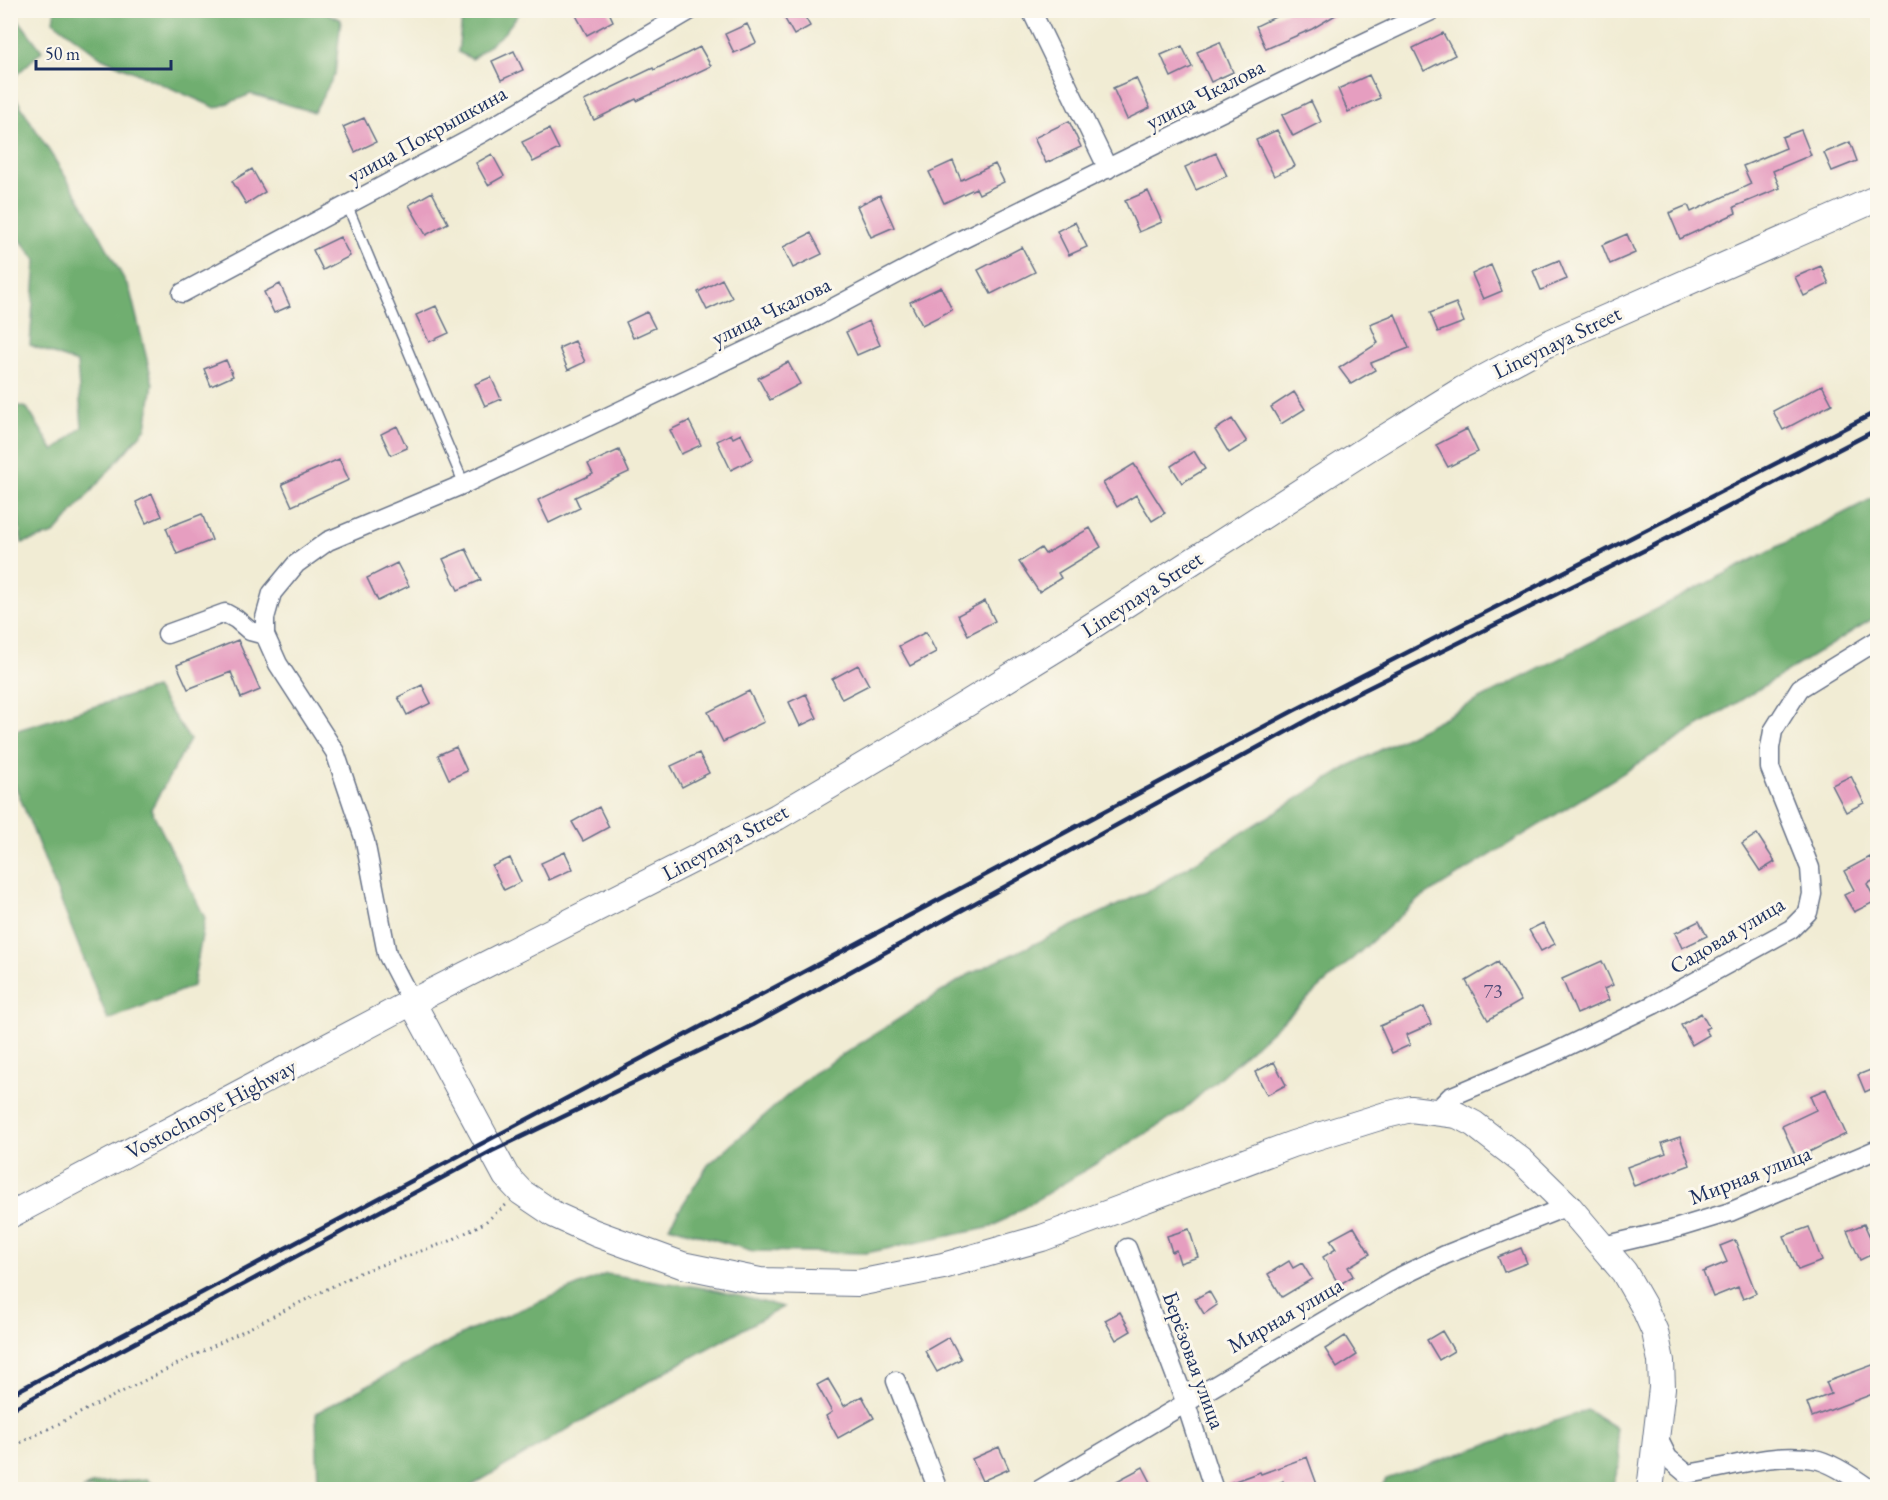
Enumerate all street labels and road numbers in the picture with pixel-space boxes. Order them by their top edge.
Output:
street label: улица Чкалова [1141,52,1269,136]
street label: улица Покрышкина [342,78,512,190]
street label: улица Чкалова [707,270,836,352]
street label: Lineynaya Street [1488,298,1626,386]
street label: Lineynaya Street [1076,544,1208,644]
street label: Lineynaya Street [657,797,793,887]
street label: Садовая улица [1664,889,1790,981]
street label: Vostochnoye Highway [121,1052,302,1166]
street label: Мирная улица [1685,1138,1815,1212]
street label: Мирная улица [1222,1270,1348,1360]
street label: Берёзовая улица [1156,1287,1232,1433]

